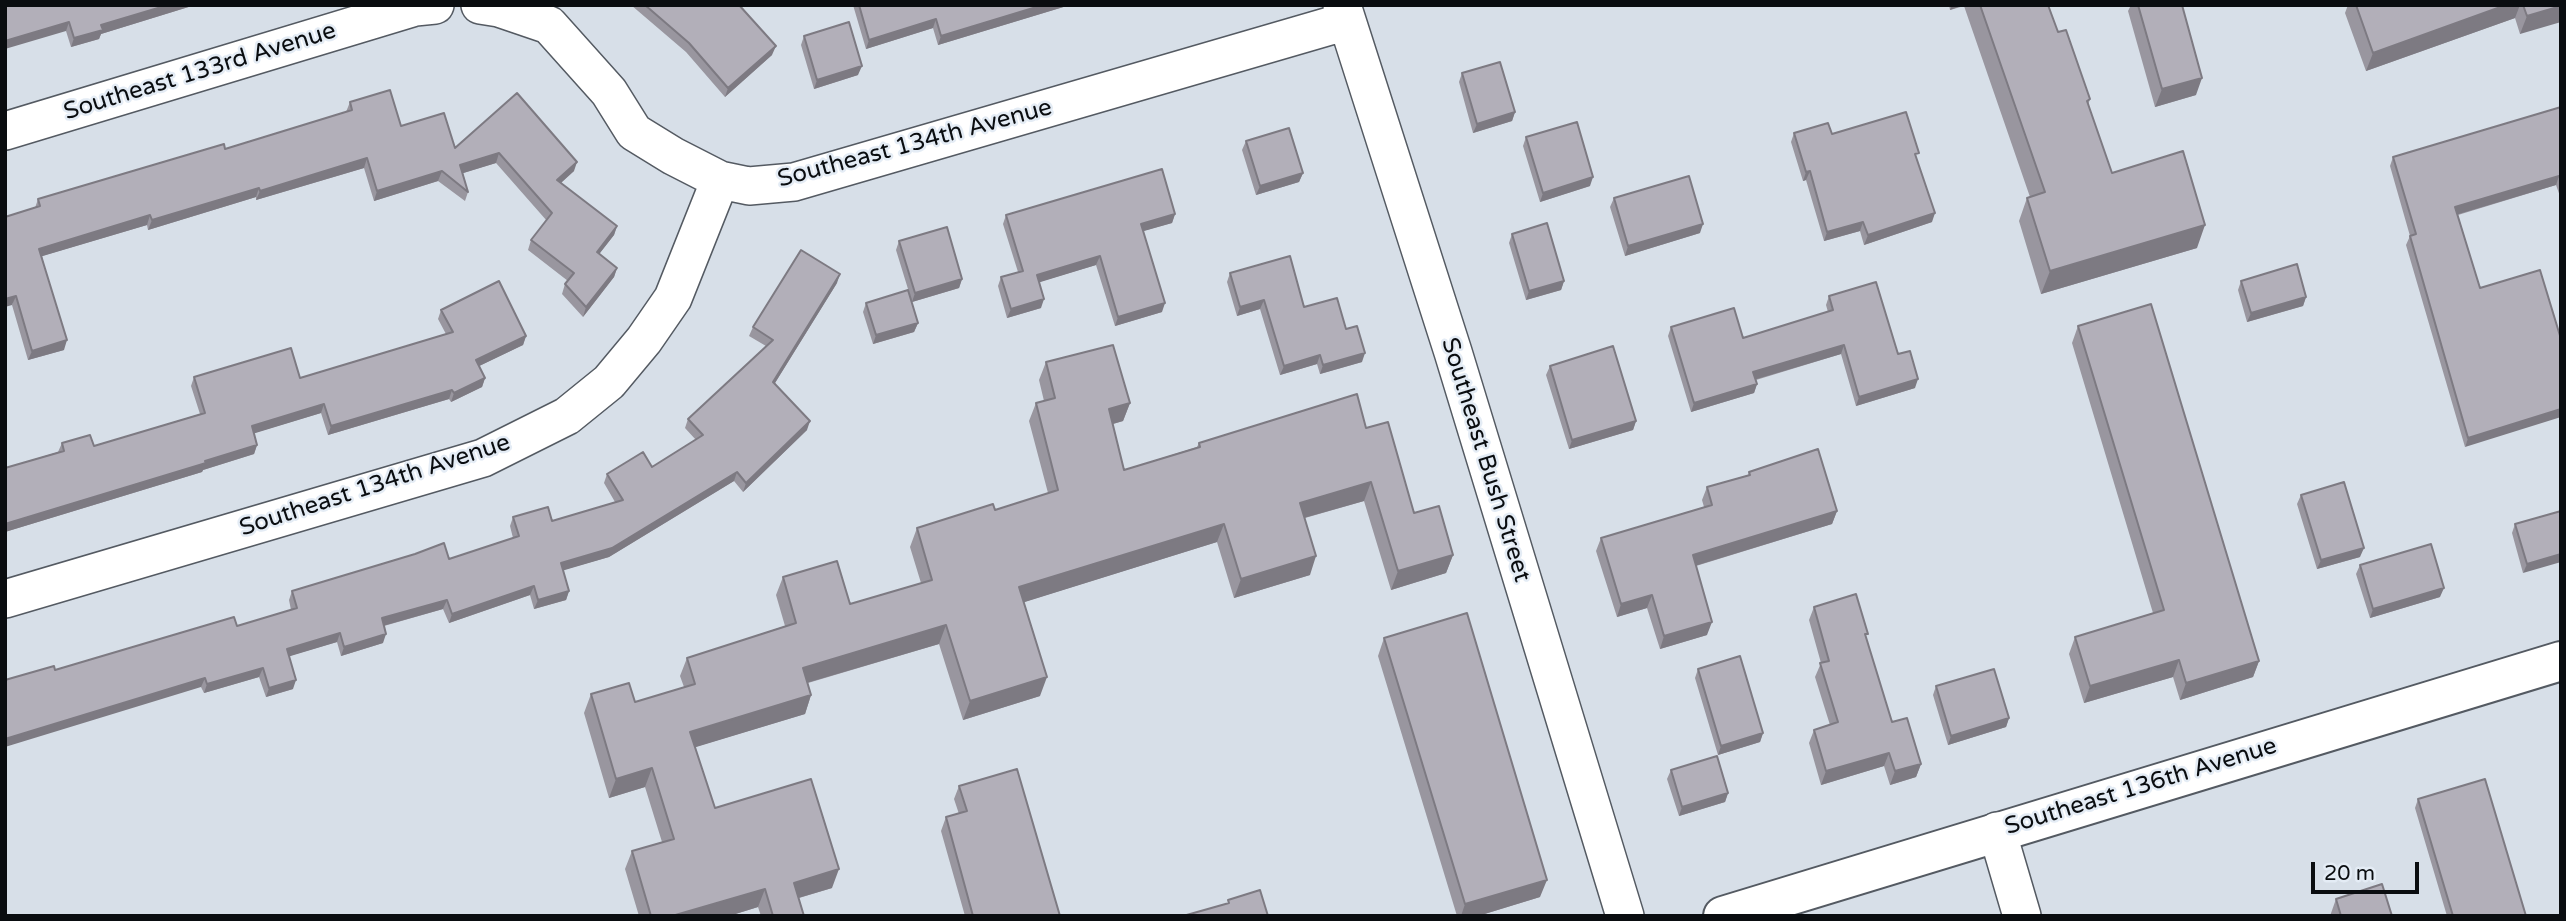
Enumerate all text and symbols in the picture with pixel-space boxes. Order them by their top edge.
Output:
street label: Southeast 133rd Avenue [60,17,340,127]
street label: Southeast 134th Avenue [775,93,1055,195]
street label: Southeast Bush Street [1434,334,1536,586]
street label: Southeast 134th Avenue [236,429,514,543]
street label: Southeast 136th Avenue [2002,732,2280,842]
scale bar [2314,848,2422,892]
text: 20 m [2324,861,2375,886]

